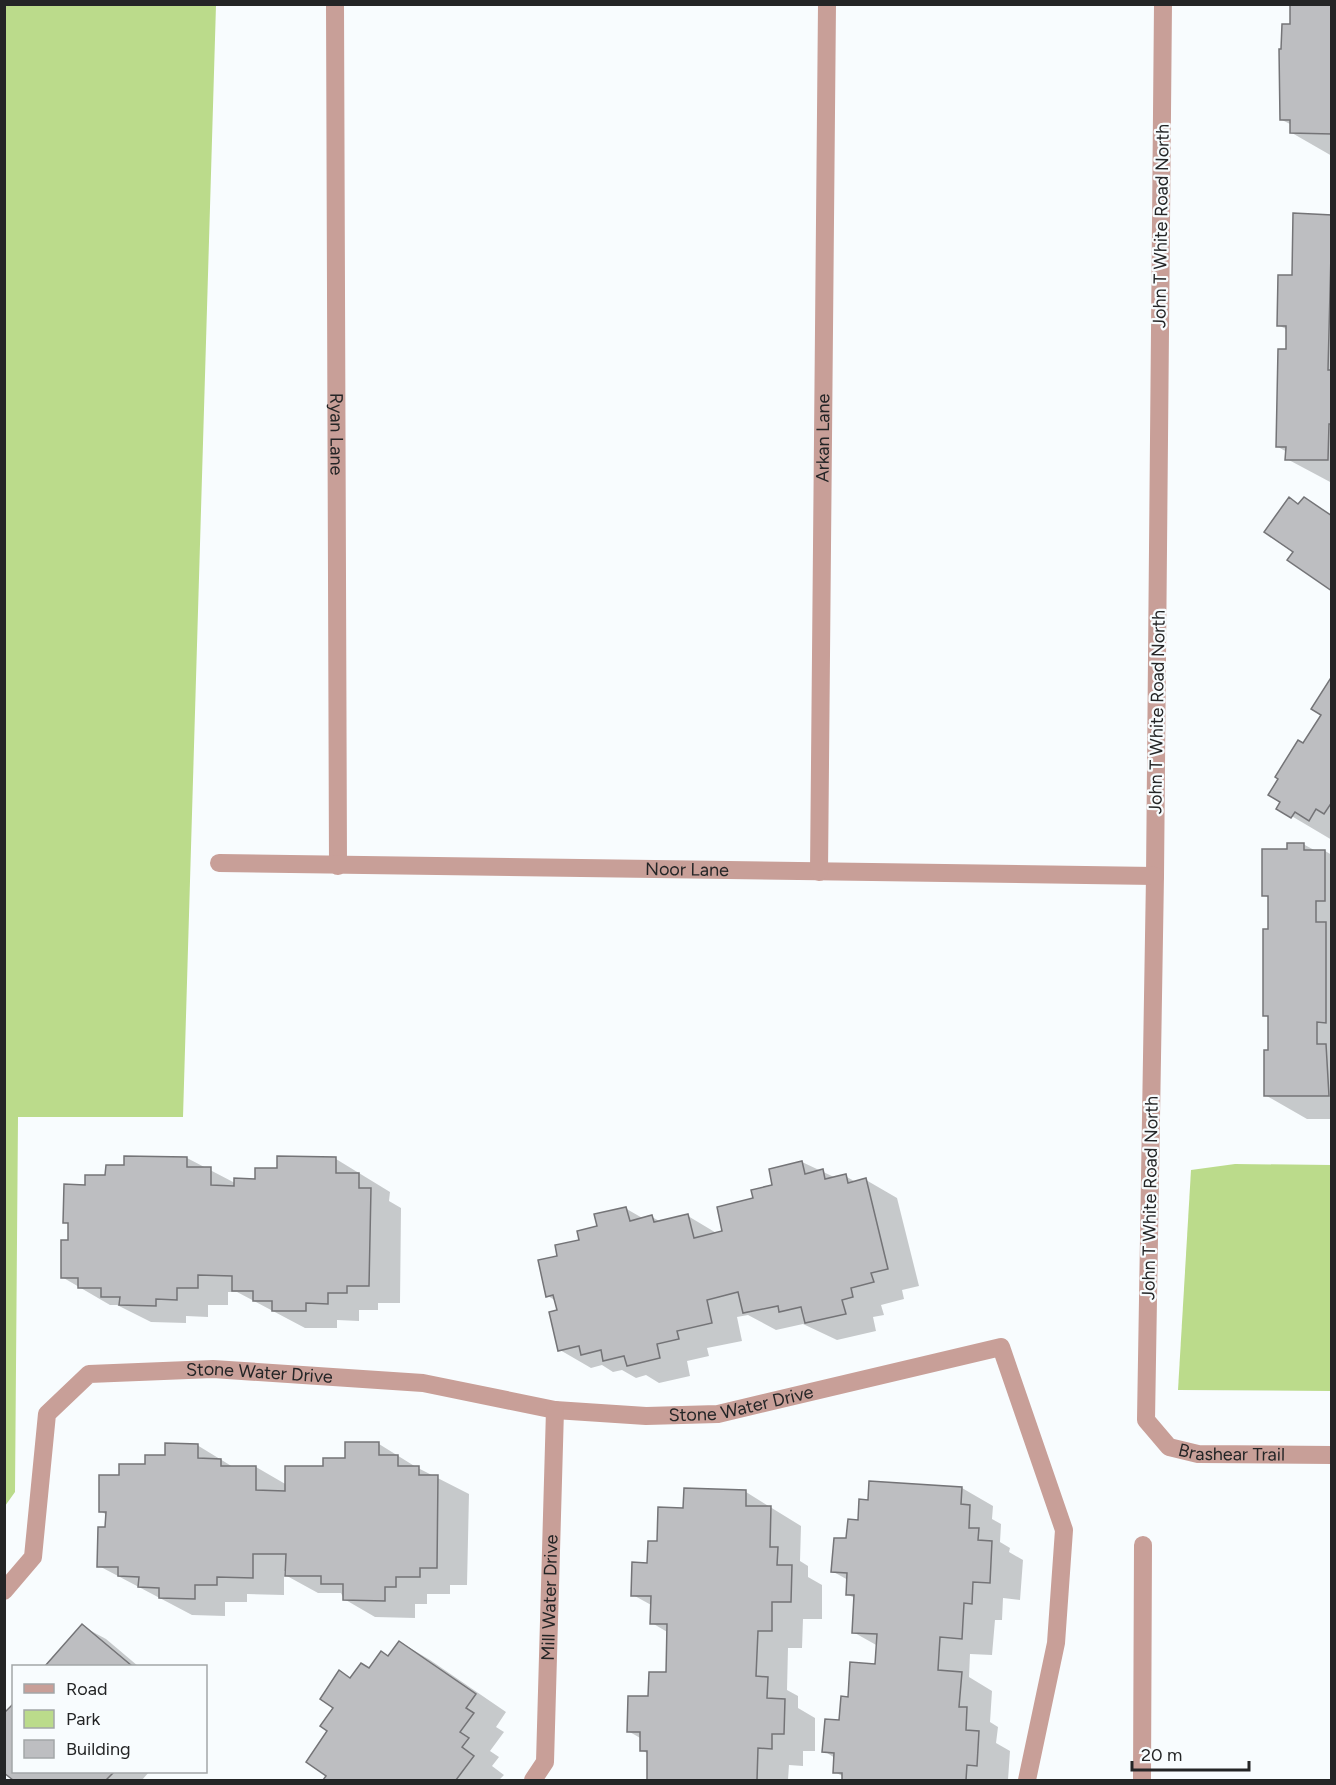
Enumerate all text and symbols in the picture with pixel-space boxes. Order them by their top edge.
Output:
street label: John T White Road North [1148,124,1174,328]
street label: Ryan Lane [325,393,348,475]
street label: Arkan Lane [812,393,834,483]
street label: John T White Road North [1144,610,1170,814]
street label: Noor Lane [645,858,729,881]
street label: John T White Road North [1137,1096,1163,1300]
street label: Stone Water Drive [186,1358,334,1388]
street label: Stone Water Drive [668,1381,816,1426]
street label: Brashear Trail [1176,1439,1285,1466]
street label: Mill Water Drive [537,1534,562,1661]
legend [12,1665,207,1773]
text: Road [66,1678,107,1700]
text: Park [66,1708,101,1730]
scale bar [1132,1734,1249,1772]
text: Building [66,1738,131,1760]
text: 20 m [1141,1744,1182,1766]

